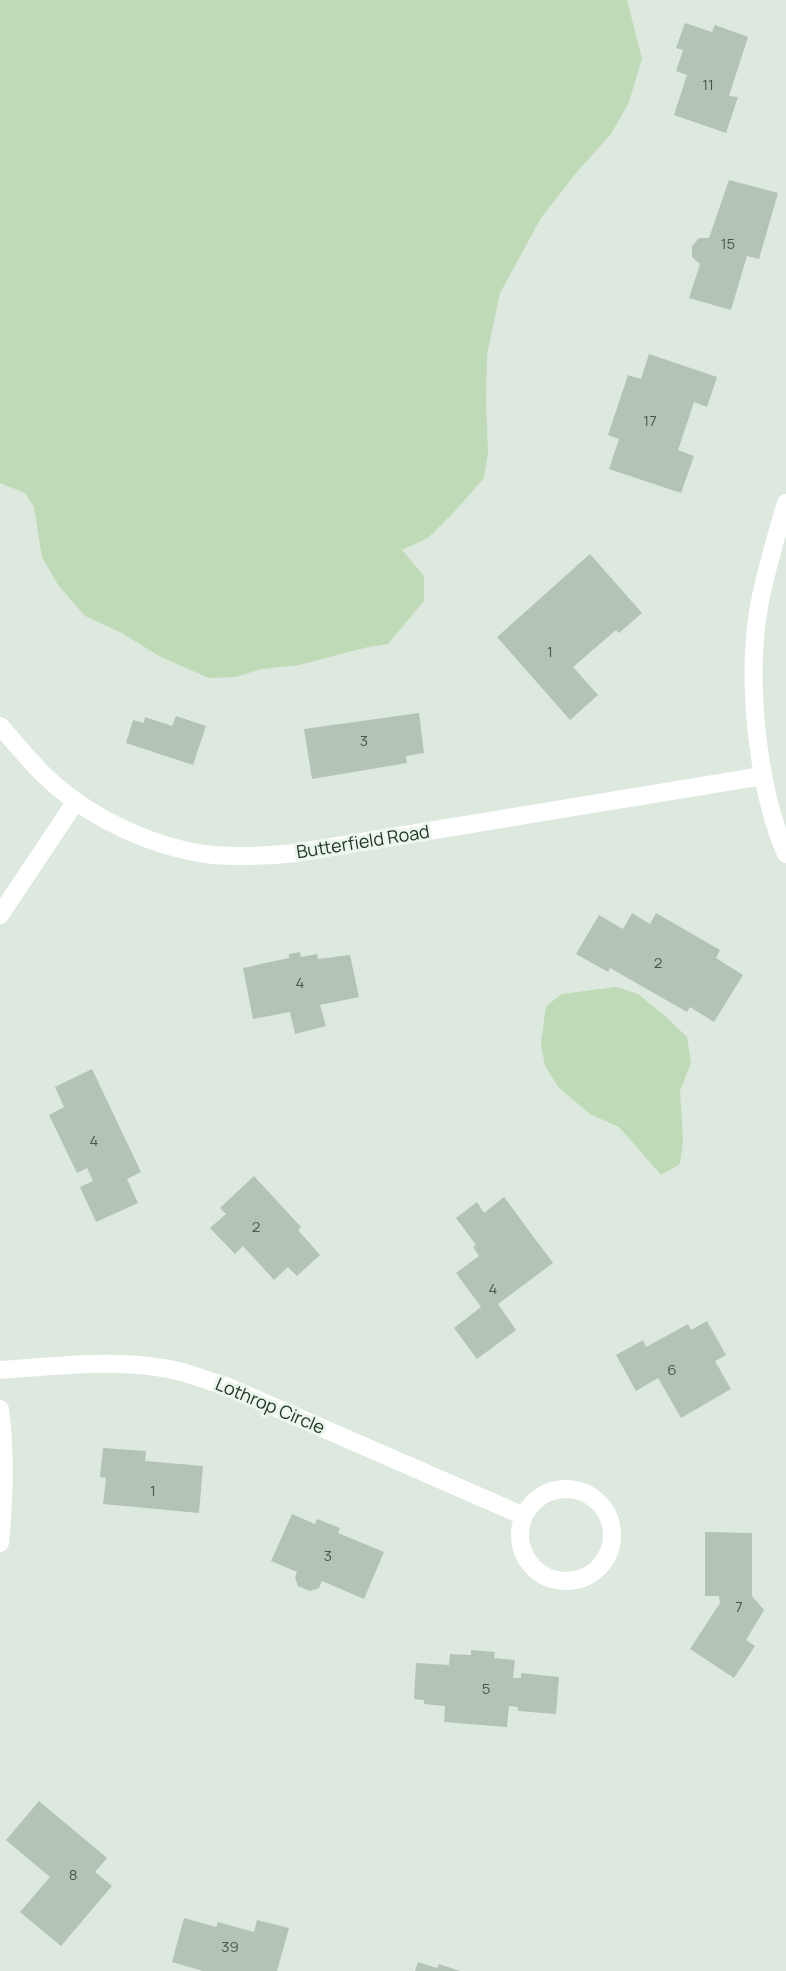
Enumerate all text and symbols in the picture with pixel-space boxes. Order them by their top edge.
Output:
house number: 11 [702,74,714,95]
house number: 15 [721,233,735,254]
house number: 17 [643,410,657,431]
house number: 1 [547,641,553,662]
house number: 3 [360,730,368,751]
street label: Butterfield Road [294,819,431,863]
house number: 2 [654,952,662,973]
house number: 4 [296,972,305,993]
house number: 4 [90,1130,99,1151]
house number: 2 [252,1216,260,1237]
house number: 4 [489,1278,498,1299]
house number: 6 [667,1359,677,1380]
street label: Lothrop Circle [212,1371,329,1439]
house number: 1 [150,1480,156,1501]
house number: 3 [324,1545,332,1566]
house number: 7 [735,1596,743,1617]
house number: 5 [482,1678,490,1699]
house number: 8 [69,1864,77,1885]
house number: 39 [221,1936,239,1957]

